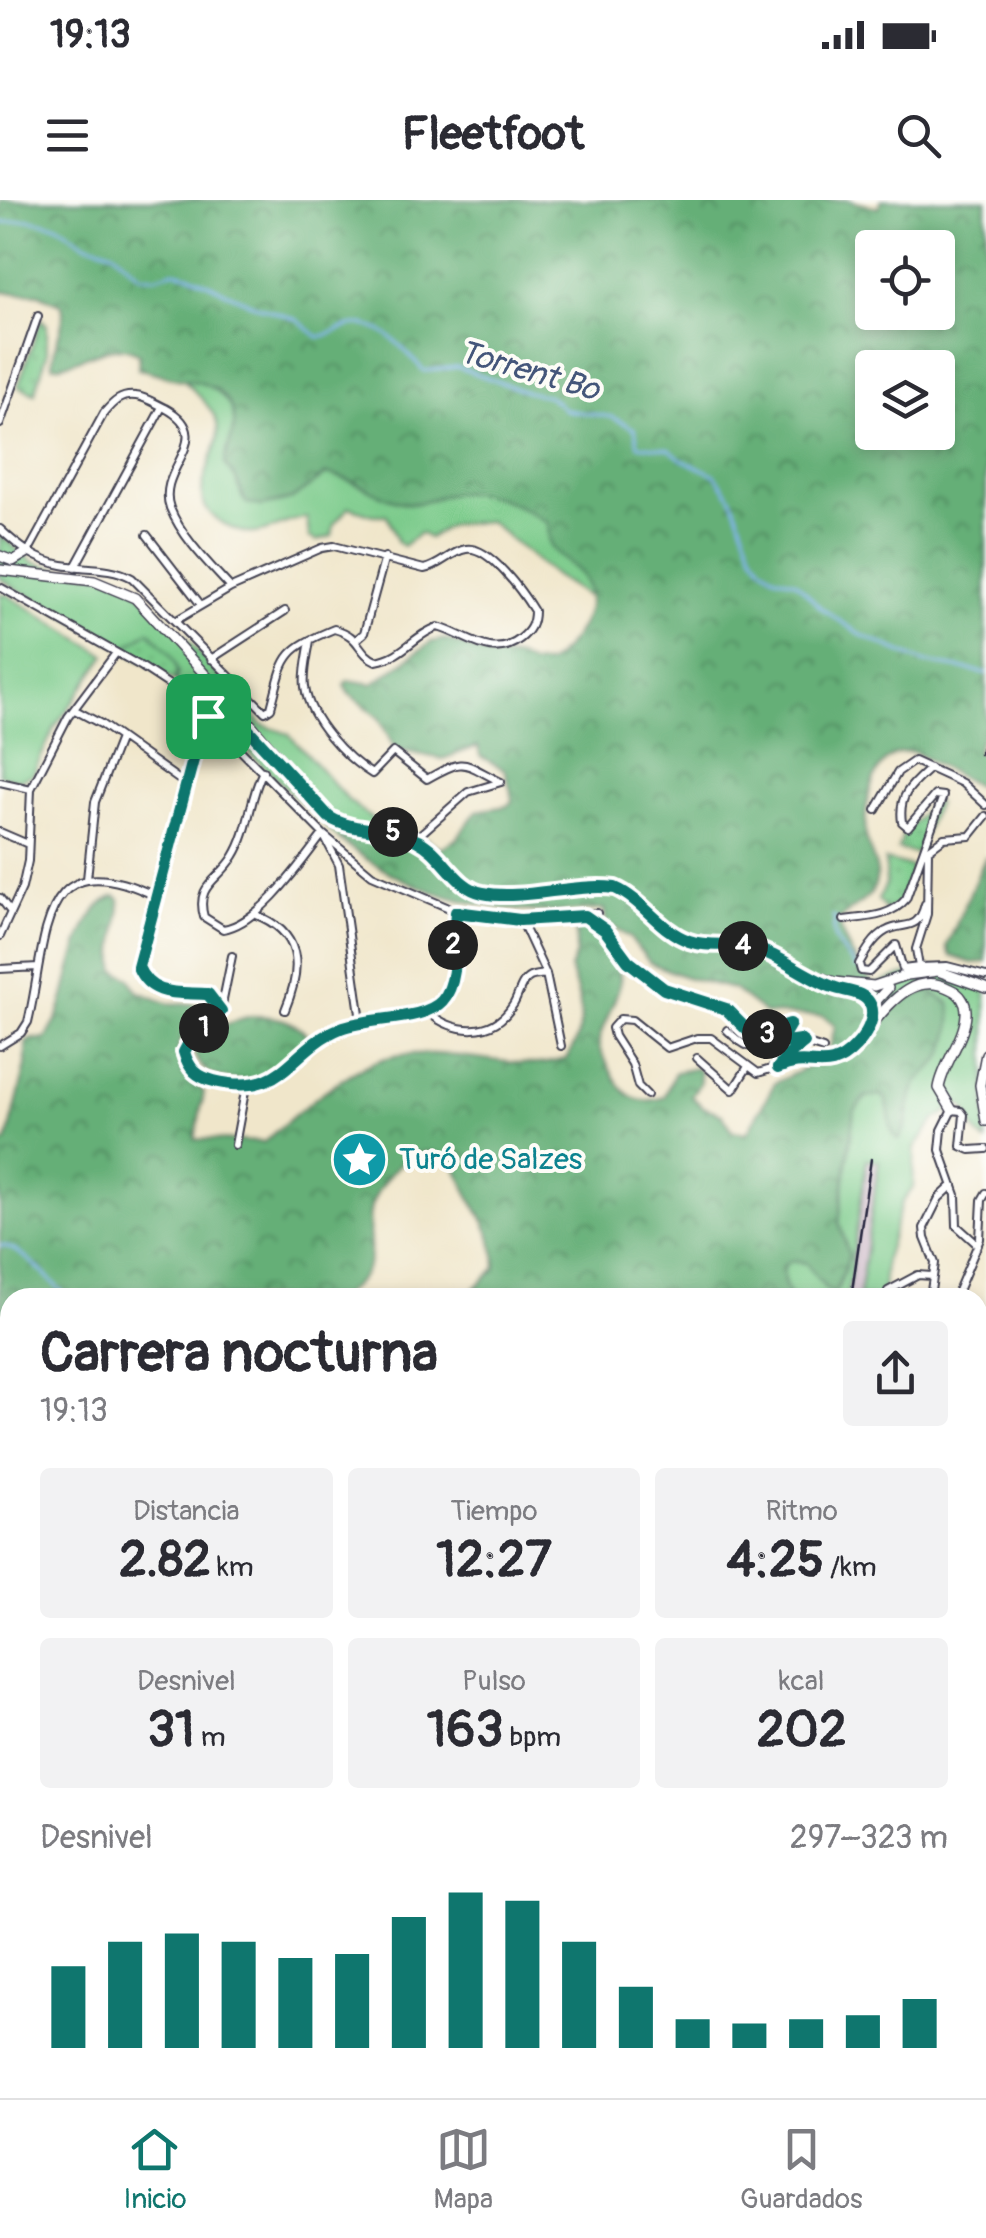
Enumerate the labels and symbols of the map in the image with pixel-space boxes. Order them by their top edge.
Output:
water label: Torrent Bo [454,332,606,411]
pin [166,674,251,759]
pin: 5 [368,807,418,857]
pin: 2 [428,920,478,970]
pin: 4 [718,921,768,971]
pin: 1 [179,1003,229,1053]
pin: 3 [742,1009,792,1059]
place icon: Turó de Salzes [330,1129,390,1189]
place label: Turó de Salzes [399,1141,582,1178]

